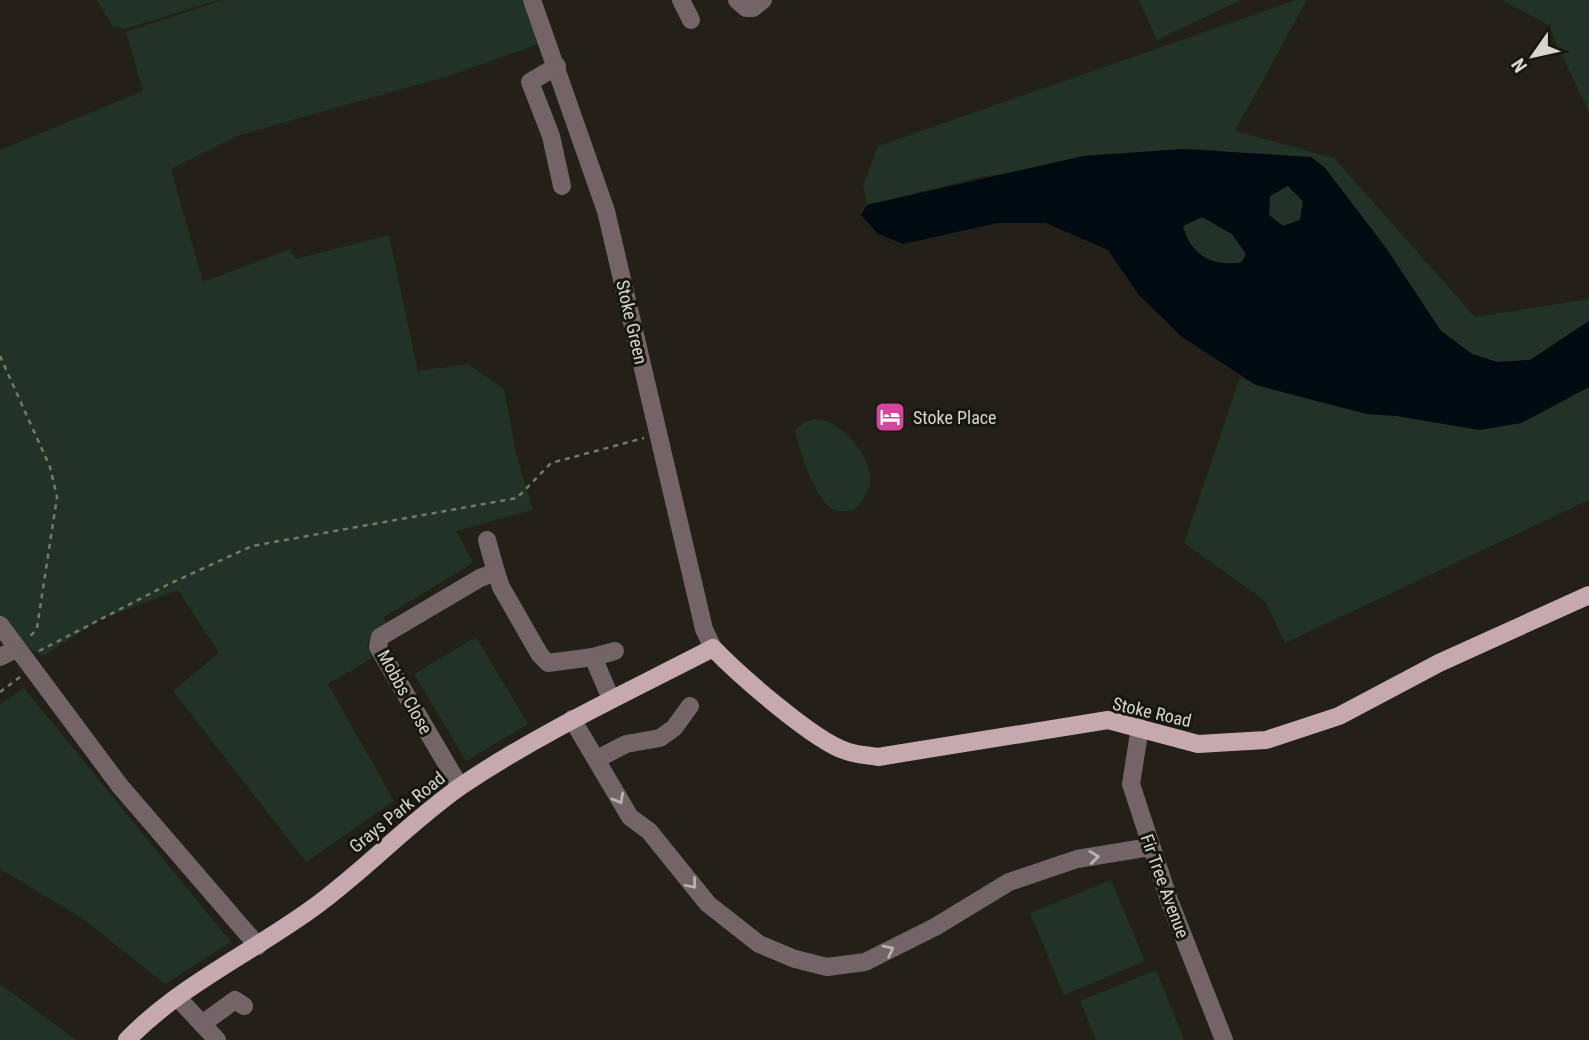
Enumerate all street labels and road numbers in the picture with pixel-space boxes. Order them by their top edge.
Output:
street label: Stoke Green [612,278,652,366]
street label: Mobbs Close [373,646,437,738]
street label: Stoke Road [1111,693,1193,731]
street label: Grays Park Road [345,767,449,857]
street label: Fir Tree Avenue [1137,831,1193,941]

